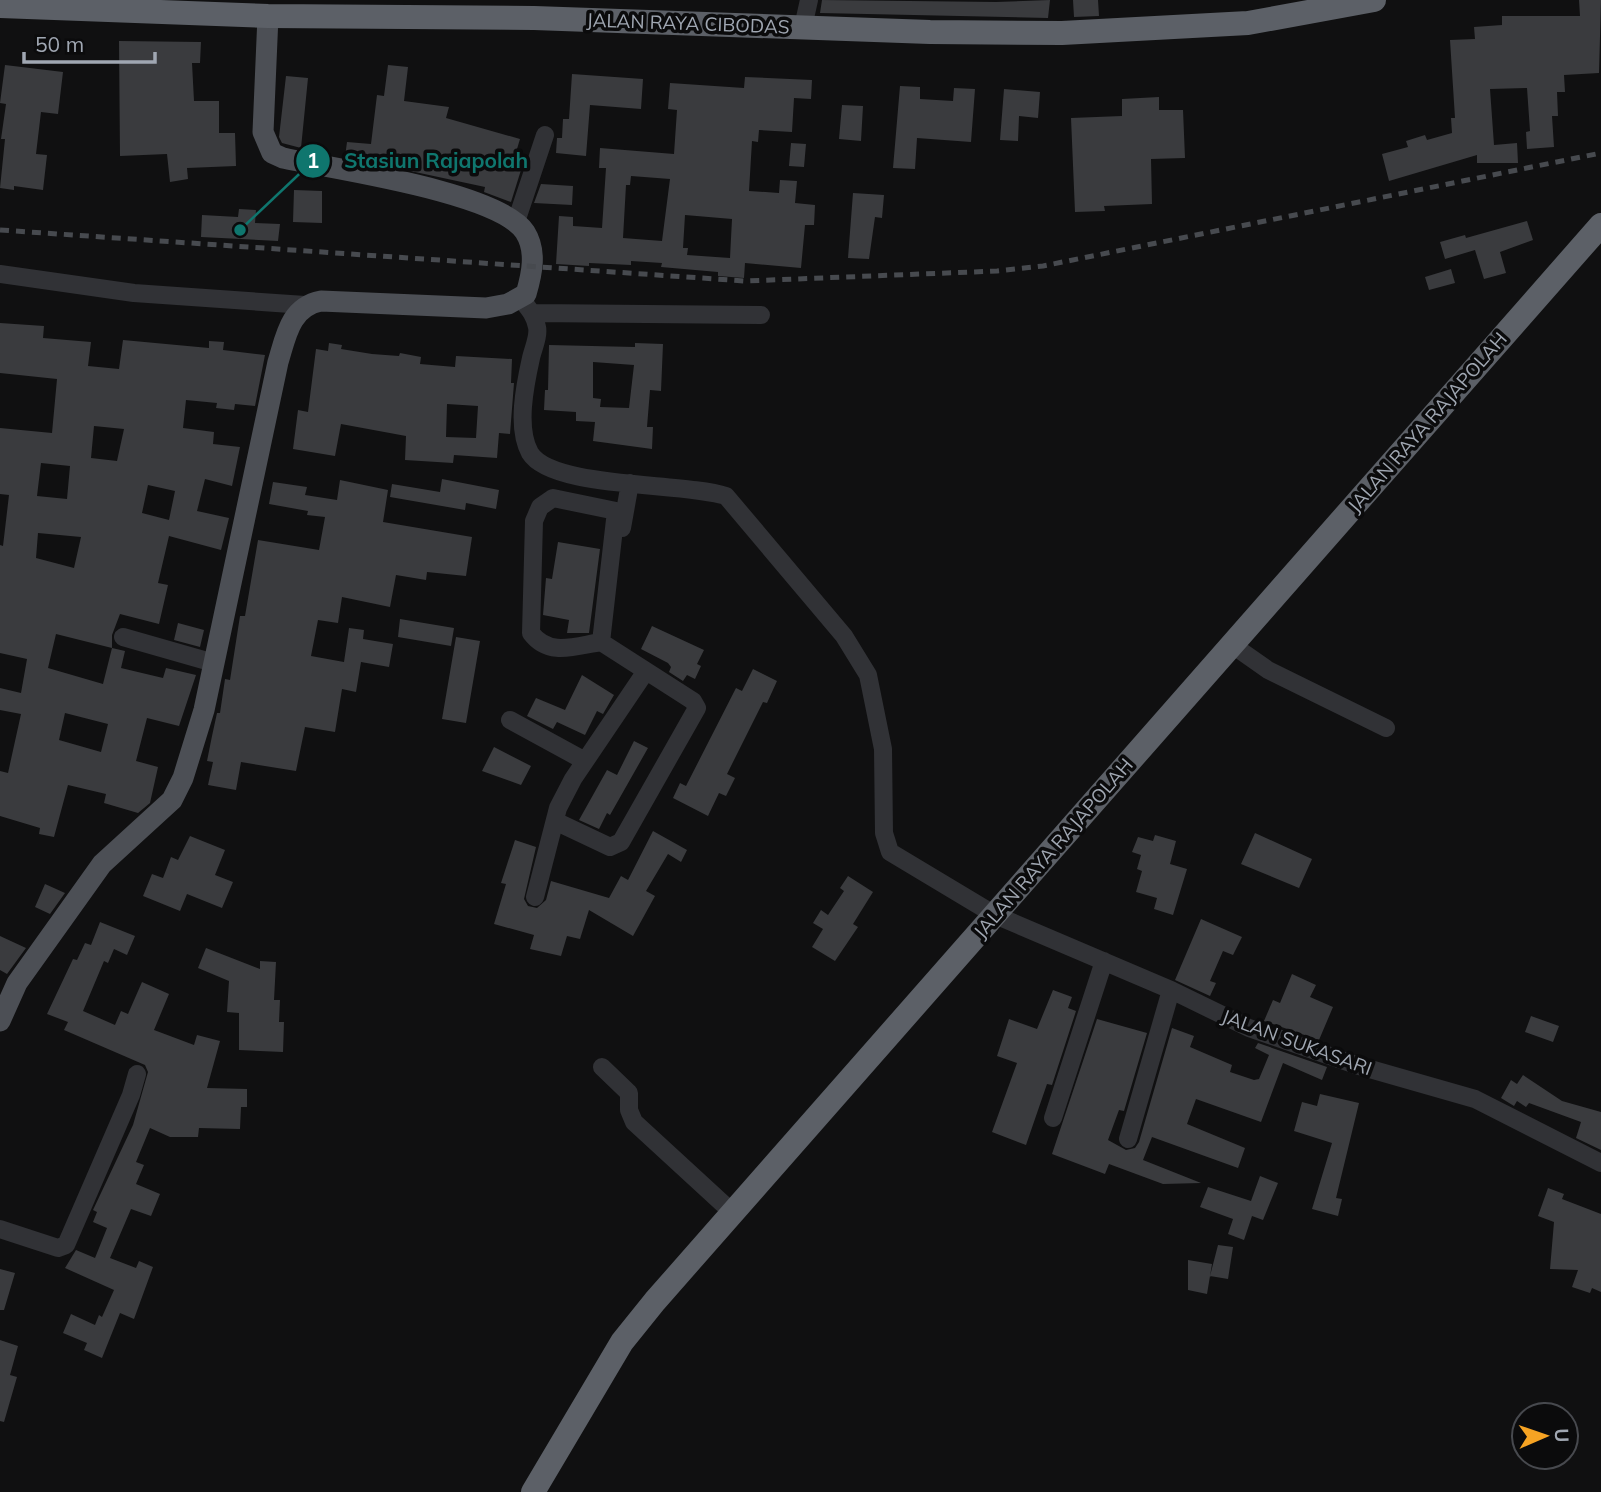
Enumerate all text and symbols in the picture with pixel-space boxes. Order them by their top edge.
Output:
street label: JALAN RAYA CIBODAS [586,7,790,39]
scale bar [24,21,156,65]
text: 50 m [35,31,84,57]
callout: Stasiun Rajapolah [295,140,542,182]
text: 1 [307,147,319,173]
text: Stasiun Rajapolah [344,147,528,173]
street label: JALAN RAYA RAJAPOLAH [1342,327,1512,517]
street label: JALAN RAYA RAJAPOLAH [968,753,1138,943]
street label: JALAN SUKASARI [1219,1004,1375,1080]
north arrow [1510,1401,1580,1471]
text: U [1550,1428,1574,1443]

